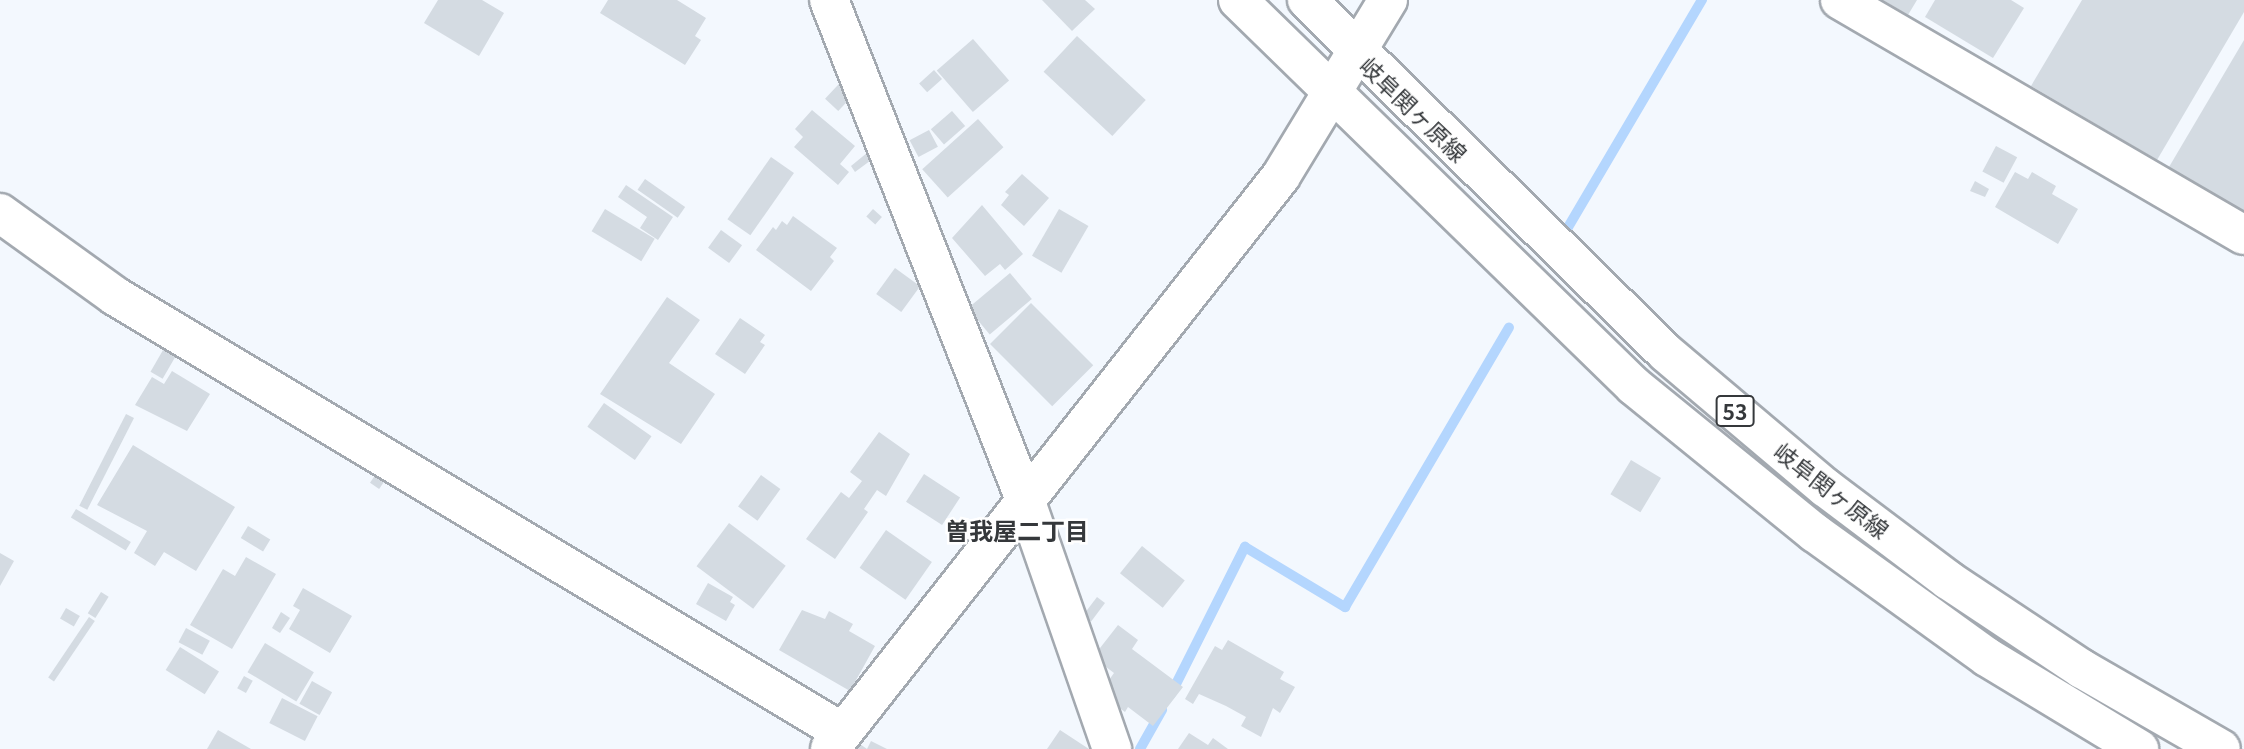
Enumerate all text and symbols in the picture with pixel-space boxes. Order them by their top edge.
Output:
street label: 岐阜関ヶ原線 [1355,51,1473,167]
road number: 53 [1714,394,1756,428]
street label: 岐阜関ヶ原線 [1769,437,1895,543]
district label: 曽我屋二丁目 [945,516,1089,544]

